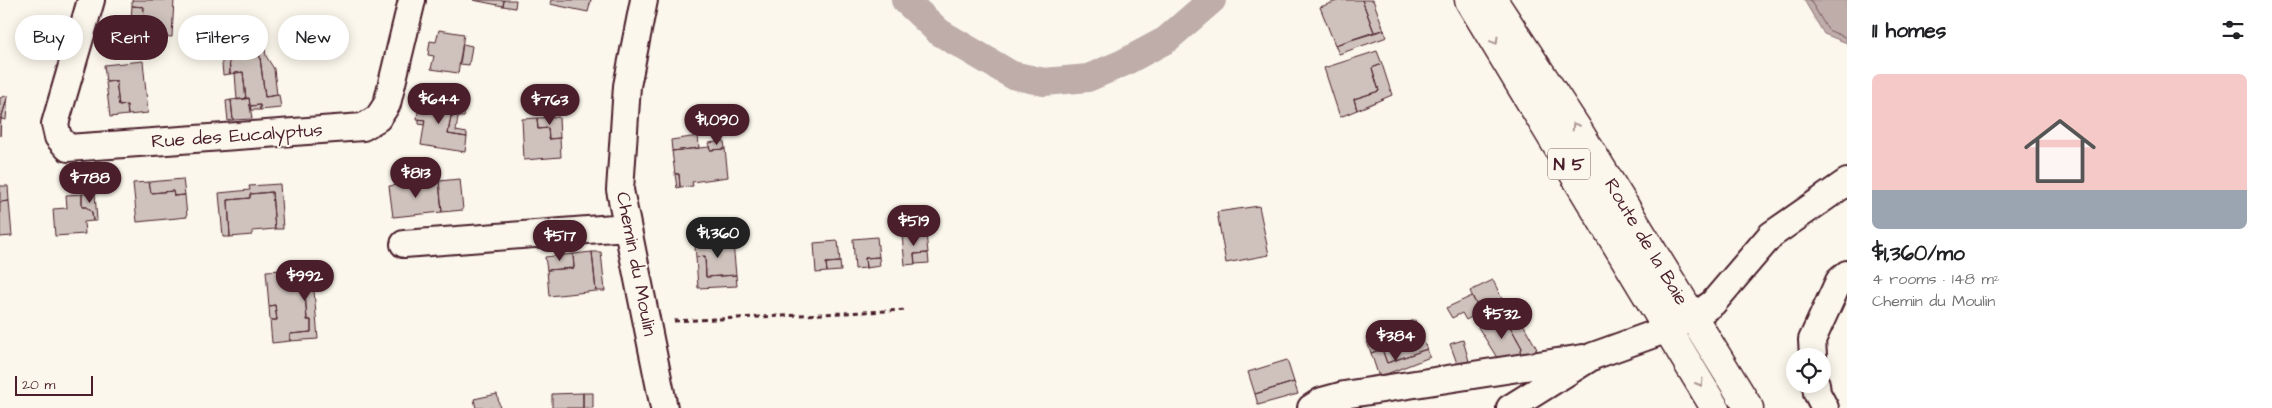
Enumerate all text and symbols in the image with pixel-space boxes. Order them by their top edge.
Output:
chip: Buy [15,15,83,60]
chip: Rent [93,15,168,60]
chip: Filters [178,15,268,60]
chip: New [278,15,349,60]
text: 11 homes [1872,16,1946,45]
icon: filters [2219,16,2247,44]
one-way arrow [1489,36,1499,45]
pin: $644 [409,82,469,125]
pin: $763 [520,84,580,126]
text: $644 [419,88,459,110]
text: $763 [532,89,568,111]
pin: $1,090 [676,104,758,146]
icon: home [2015,106,2105,196]
text: $1,090 [695,109,739,131]
street label: Rue des Eucalyptus [150,117,324,156]
one-way arrow [1572,123,1581,132]
road number: N 5 [1548,148,1590,180]
pin: $813 [386,156,446,199]
pin: $788 [60,162,120,204]
text: $813 [401,162,431,184]
text: $788 [70,167,110,189]
street label: Route de la Baie [1597,173,1695,311]
street label: Chemin du Moulin [609,190,663,338]
pin: $519 [884,204,944,247]
text: $519 [898,210,930,232]
pin: $1,360 [677,216,759,259]
pin: $517 [530,220,590,262]
text: $1,360 [697,222,739,244]
text: $517 [544,225,576,247]
text: $1,360/mo [1872,239,1965,268]
pin: $992 [275,260,335,302]
text: $992 [287,265,323,287]
text: 4 rooms · 148 m² [1872,268,2000,290]
text: Chemin du Moulin [1872,290,1995,312]
pin: $532 [1472,298,1532,340]
text: $532 [1483,303,1521,325]
pin: $384 [1366,320,1426,362]
text: $384 [1377,325,1415,347]
map controls [1786,348,1831,393]
button: locate [1786,348,1831,393]
scale bar [15,373,92,396]
text: 20 m [22,375,55,395]
one-way arrow [1694,378,1704,387]

